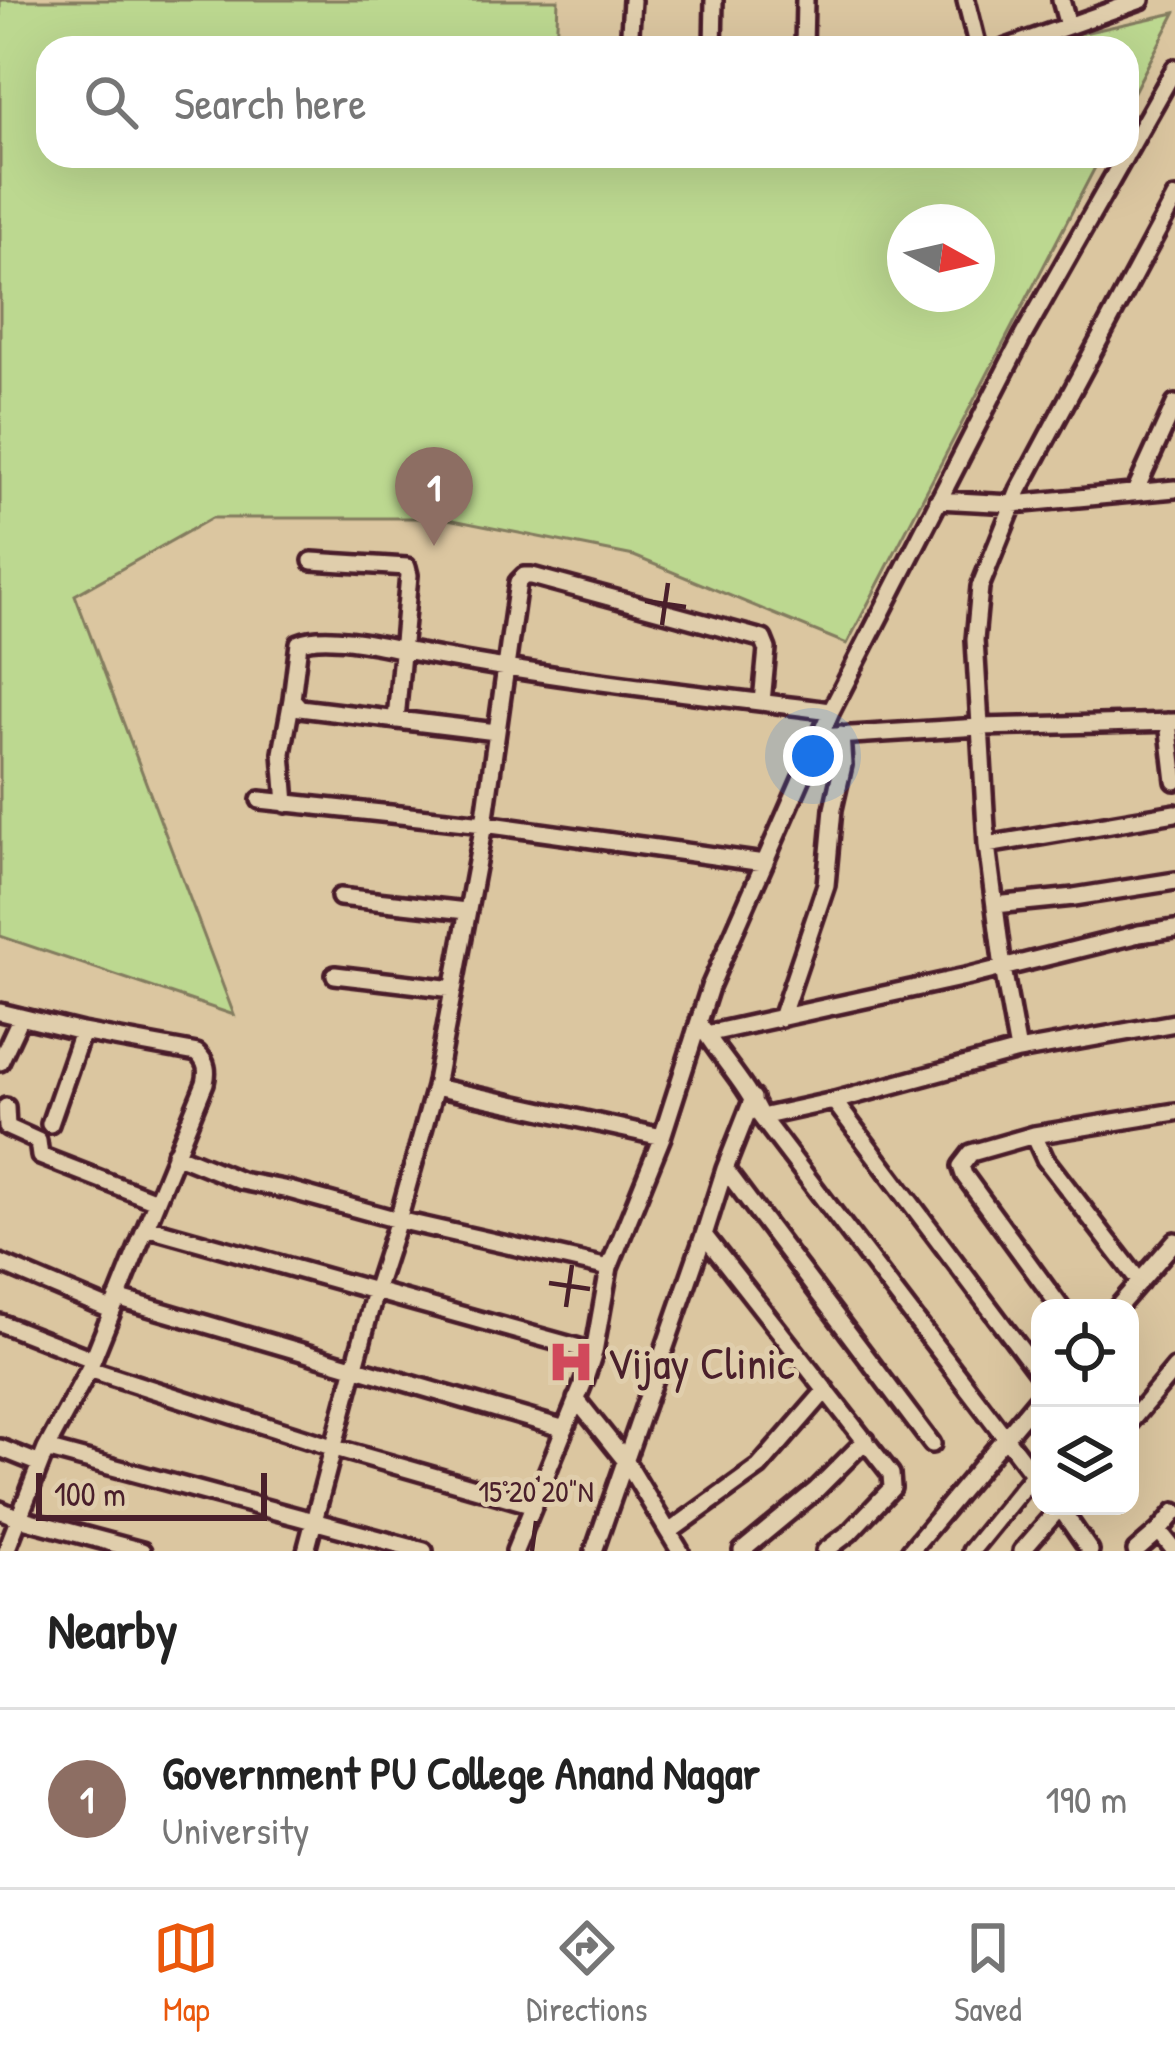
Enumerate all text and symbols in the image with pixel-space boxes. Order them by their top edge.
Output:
search box [36,36,1139,168]
icon: search [78,69,144,135]
text: Search here [174,72,366,133]
north arrow [887,204,995,312]
pin: 1 [395,447,473,546]
your location [783,726,843,786]
map controls [1031,1299,1139,1515]
button: locate [1031,1299,1139,1407]
place label: Vijay Clinic [607,1332,795,1393]
hospital icon: Vijay Clinic [546,1337,596,1387]
button: layers [1031,1407,1139,1515]
scale bar [36,1467,267,1520]
text: 15°20'20"N [478,1471,594,1511]
text: 100 m [54,1472,126,1516]
text: Nearby [48,1595,178,1664]
text: Government PU College Anand Nagar [162,1742,760,1803]
text: 1 [80,1772,94,1825]
text: 190 m [1046,1772,1127,1825]
text: University [162,1803,310,1856]
tab: Map [153,1915,219,2031]
tab: Directions [526,1915,648,2031]
tab: Saved [954,1915,1022,2031]

